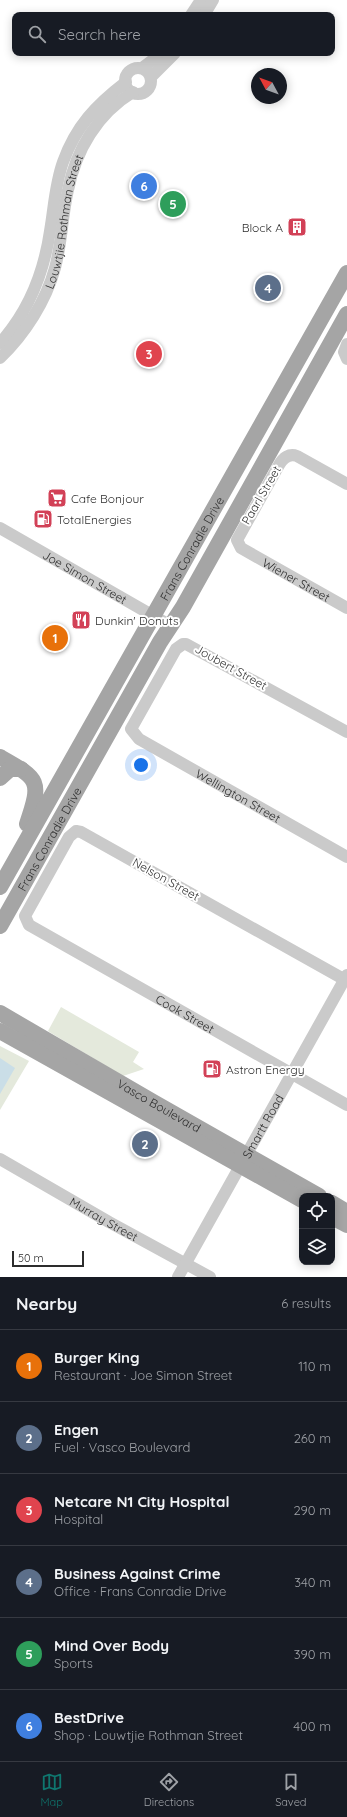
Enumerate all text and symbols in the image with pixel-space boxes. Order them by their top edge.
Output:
search box [12,12,335,56]
icon: search [26,23,48,45]
text: Search here [58,25,141,44]
north arrow [251,68,287,104]
street label: Louwtjie Rothman Street [41,152,86,291]
pin: 6 [131,171,157,201]
pin: 5 [160,189,186,219]
building icon: Block A [286,216,308,238]
place label: Block A [242,220,283,235]
pin: 4 [255,273,281,303]
pin: 3 [136,339,162,369]
street label: Paarl Street [238,463,284,527]
supermarket icon: Cafe Bonjour [46,487,68,509]
place label: Cafe Bonjour [71,491,144,506]
street label: Frans Conradie Drive [156,494,227,603]
fuel station icon: TotalEnergies [32,508,54,530]
place label: TotalEnergies [57,512,132,527]
street label: Joe Simon Street [40,547,130,607]
street label: Wiener Street [260,554,333,604]
restaurant icon: Dunkin' Donuts [70,609,92,631]
place label: Dunkin' Donuts [95,613,179,628]
pin: 1 [42,623,68,653]
street label: Joubert Street [192,641,270,693]
your location [131,755,151,775]
street label: Wellington Street [193,765,283,825]
street label: Frans Conradie Drive [14,784,84,894]
street label: Nelson Street [130,854,202,904]
street label: Cook Street [153,991,217,1036]
fuel station icon: Astron Energy [201,1058,223,1080]
place label: Astron Energy [226,1062,305,1077]
street label: Vasco Boulevard [115,1075,204,1135]
street label: Smartt Road [239,1091,286,1161]
pin: 2 [132,1129,158,1159]
map controls [299,1193,335,1265]
button: locate [299,1193,335,1229]
street label: Murray Street [67,1194,141,1244]
button: layers [299,1229,335,1265]
scale bar [12,1249,84,1268]
text: 50 m [18,1251,44,1265]
text: Nearby [16,1293,77,1314]
text: 6 results [281,1295,331,1311]
text: Burger King [54,1348,140,1367]
text: 1 [26,1358,32,1374]
text: 110 m [298,1358,331,1374]
text: Restaurant · Joe Simon Street [54,1367,233,1383]
text: Engen [54,1420,99,1439]
text: 2 [25,1430,33,1446]
text: 260 m [294,1430,331,1446]
text: Fuel · Vasco Boulevard [54,1439,190,1455]
text: Netcare N1 City Hospital [54,1492,229,1511]
text: 3 [26,1502,32,1518]
text: 290 m [293,1502,331,1518]
text: Hospital [54,1511,103,1527]
text: Business Against Crime [54,1564,221,1583]
text: 4 [25,1574,33,1590]
text: 340 m [294,1574,331,1590]
text: Office · Frans Conradie Drive [54,1583,226,1599]
text: Mind Over Body [54,1636,169,1655]
text: 5 [25,1646,33,1662]
text: 390 m [294,1646,331,1662]
text: Sports [54,1655,93,1671]
text: BestDrive [54,1708,124,1727]
text: 6 [25,1718,33,1734]
text: 400 m [293,1718,331,1734]
text: Shop · Louwtjie Rothman Street [54,1727,243,1743]
tab: Map [40,1771,63,1809]
tab: Directions [144,1771,194,1809]
tab: Saved [275,1771,307,1809]

